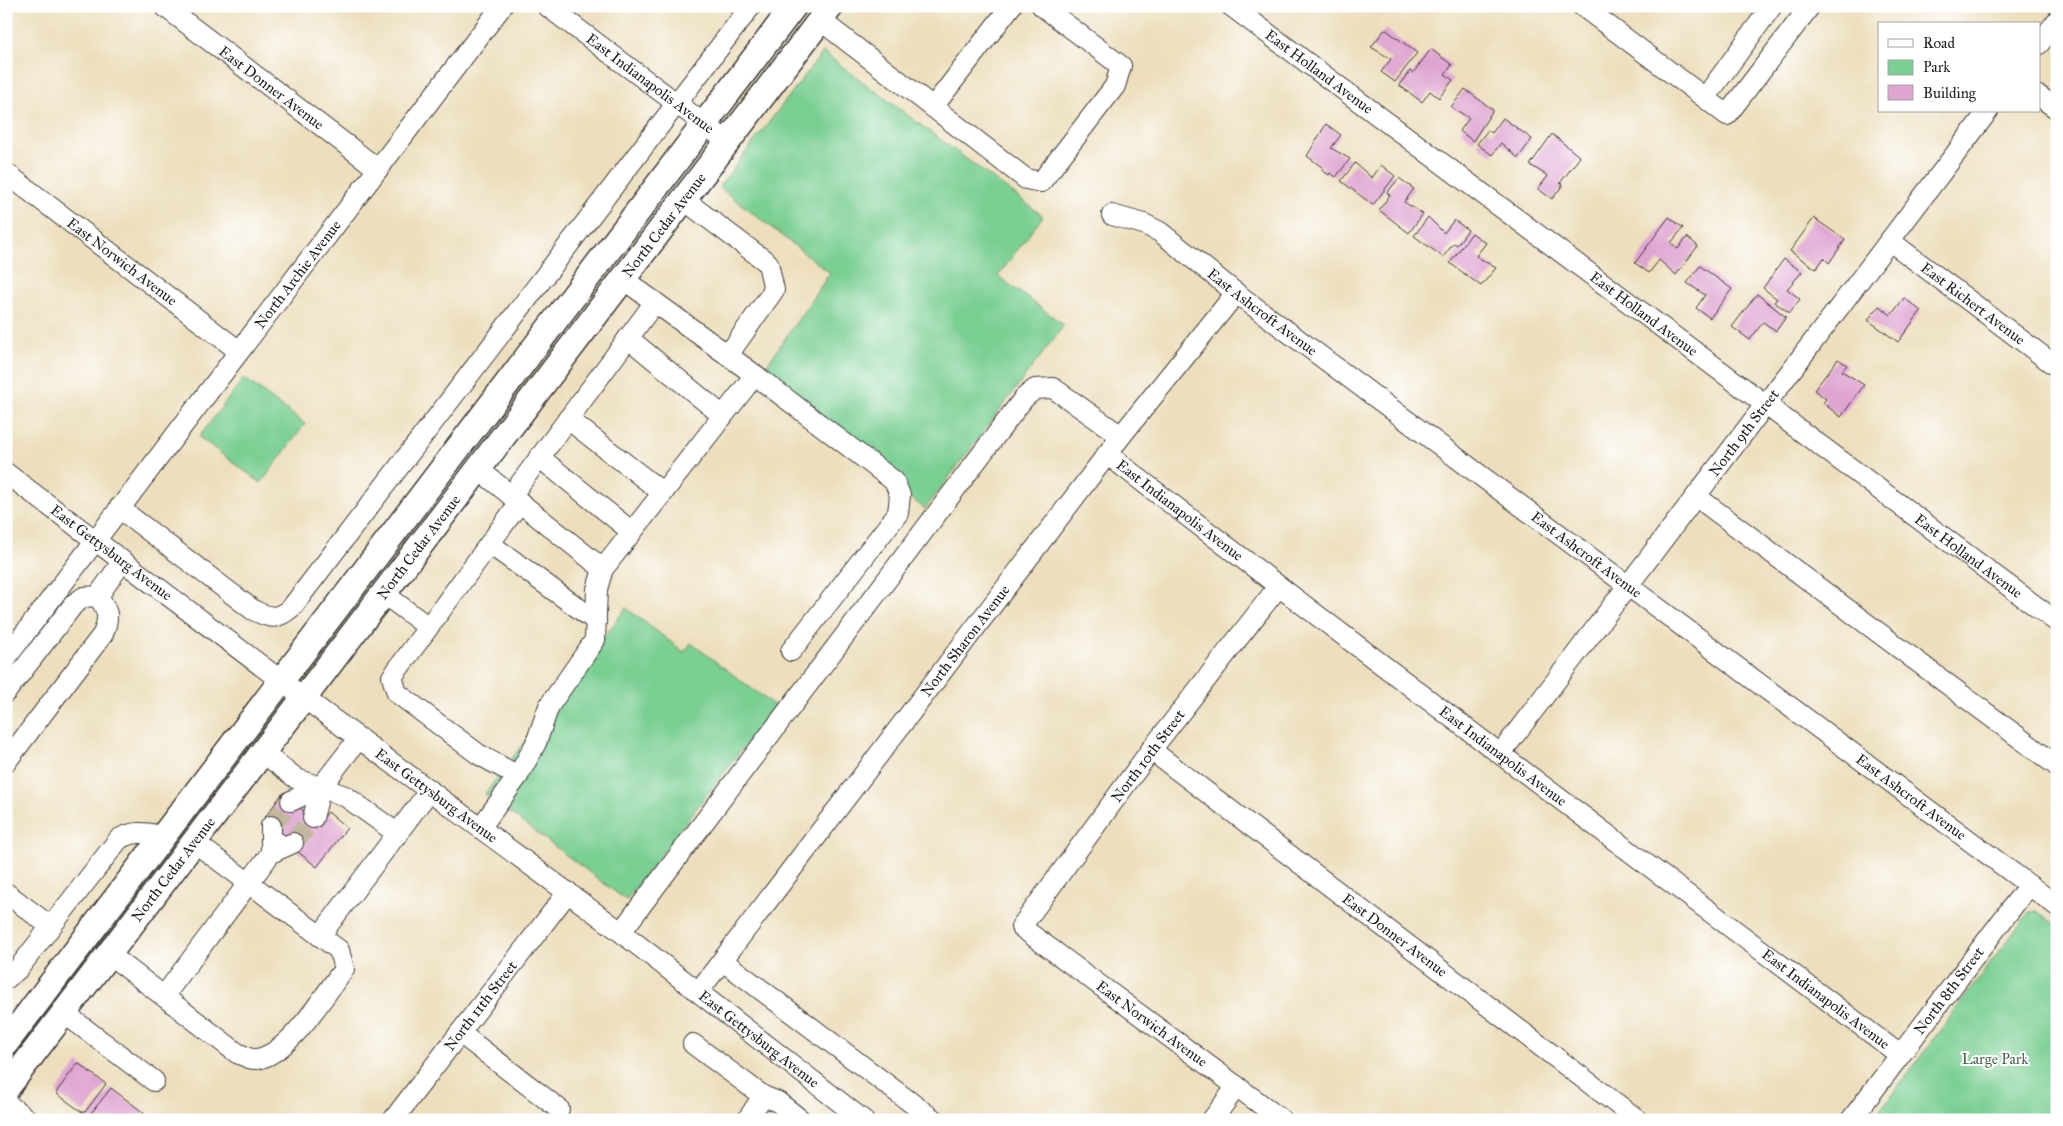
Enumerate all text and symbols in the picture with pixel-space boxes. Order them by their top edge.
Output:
legend [1878,22,2040,112]
street label: East Holland Avenue [1262,26,1377,118]
street label: East Indianapolis Avenue [583,30,718,137]
text: Road [1923,34,1955,52]
street label: East Donner Avenue [215,42,327,133]
text: Park [1923,58,1950,76]
text: Building [1923,84,1977,102]
street label: North Cedar Avenue [618,169,710,281]
street label: East Norwich Avenue [63,214,181,309]
street label: North Archie Avenue [251,217,345,332]
street label: East Richert Avenue [1917,259,2029,349]
street label: East Ashcroft Avenue [1204,265,1321,359]
street label: East Holland Avenue [1586,268,1701,360]
street label: North 9th Street [1705,385,1783,480]
street label: East Indianapolis Avenue [1113,456,1247,565]
street label: North Cedar Avenue [373,491,464,603]
street label: East Gettysburg Avenue [47,501,176,604]
street label: East Ashcroft Avenue [1528,508,1645,602]
street label: East Holland Avenue [1911,510,2026,602]
street label: North Sharon Avenue [917,581,1014,700]
street label: East Indianapolis Avenue [1435,702,1570,810]
street label: North 10th Street [1107,706,1189,806]
street label: East Gettysburg Avenue [372,745,501,847]
street label: East Ashcroft Avenue [1852,750,1970,844]
street label: North Cedar Avenue [128,814,219,925]
street label: East Donner Avenue [1339,890,1451,981]
street label: North 8th Street [1910,943,1988,1038]
street label: East Indianapolis Avenue [1758,945,1893,1053]
street label: North 11th Street [440,957,521,1054]
street label: East Norwich Avenue [1093,977,1211,1071]
street label: East Gettysburg Avenue [695,987,823,1092]
park label: Large Park [1962,1050,2028,1068]

